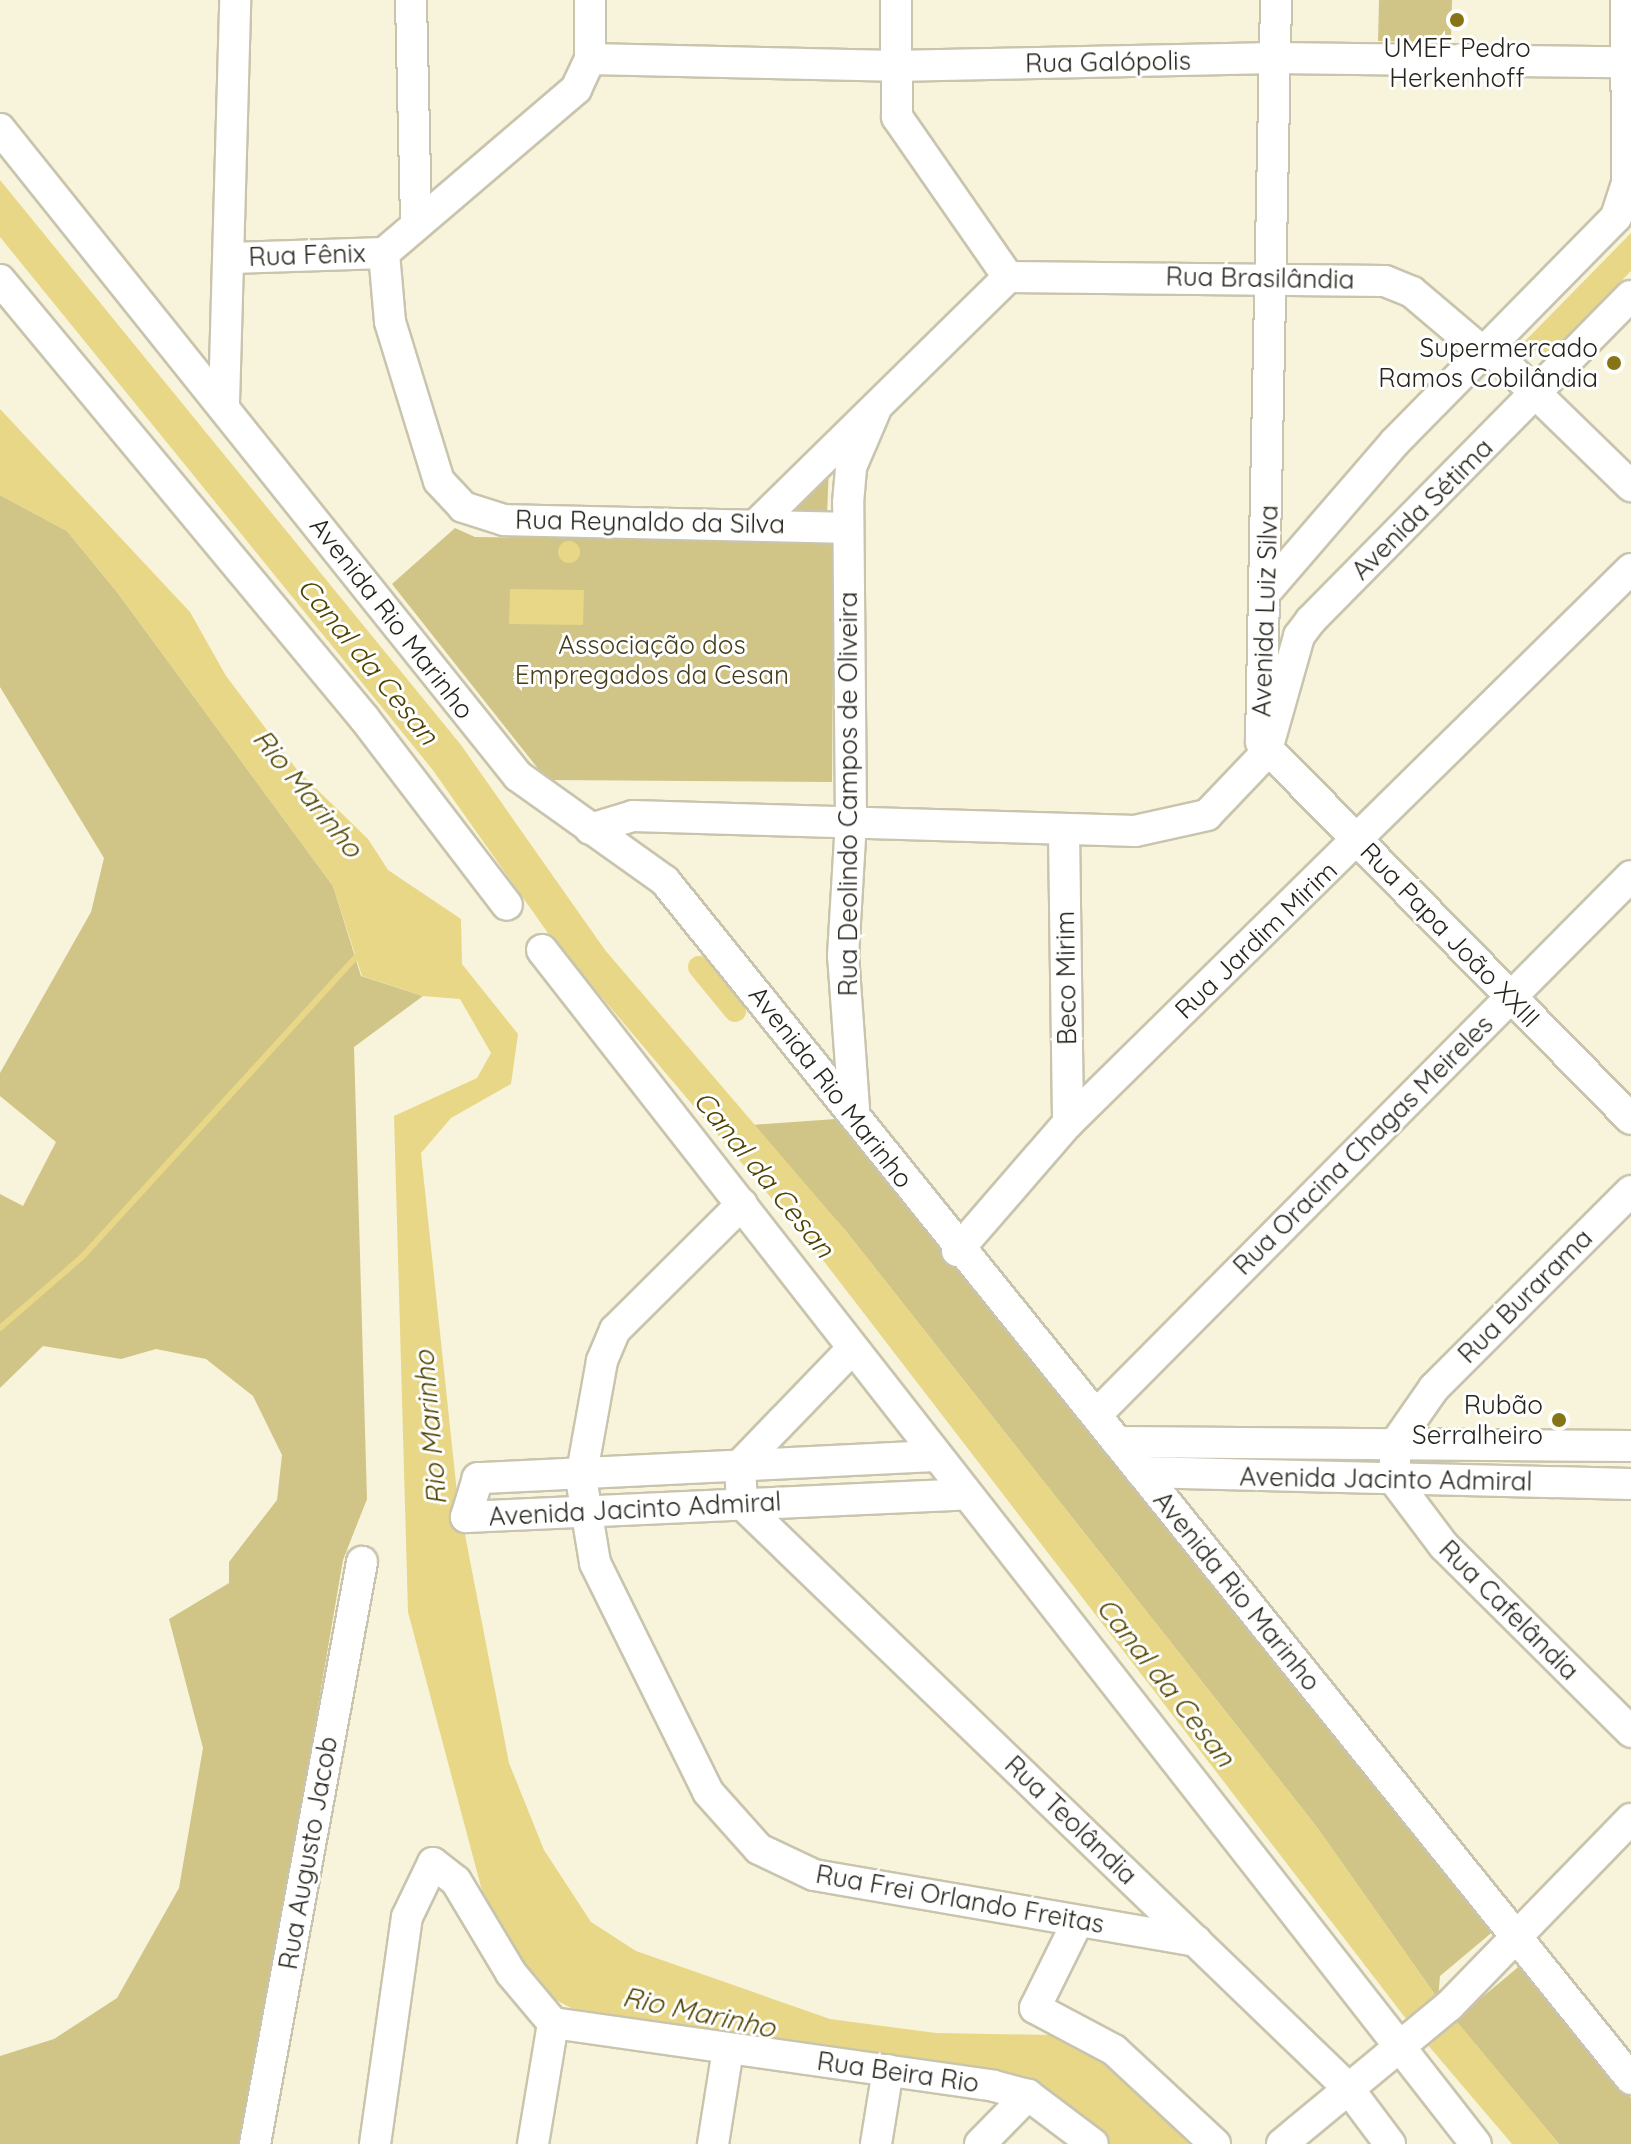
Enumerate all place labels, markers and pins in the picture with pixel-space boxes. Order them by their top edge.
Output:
marker: UMEF Pedro Herkenhoff [1448,11,1466,29]
place label: UMEF Pedro Herkenhoff [1383,32,1531,94]
place label: Supermercado Ramos Cobilândia [1378,332,1598,394]
marker: Supermercado Ramos Cobilândia [1605,354,1623,372]
place label: Rubão Serralheiro [1412,1389,1543,1450]
marker: Rubão Serralheiro [1550,1411,1568,1429]

